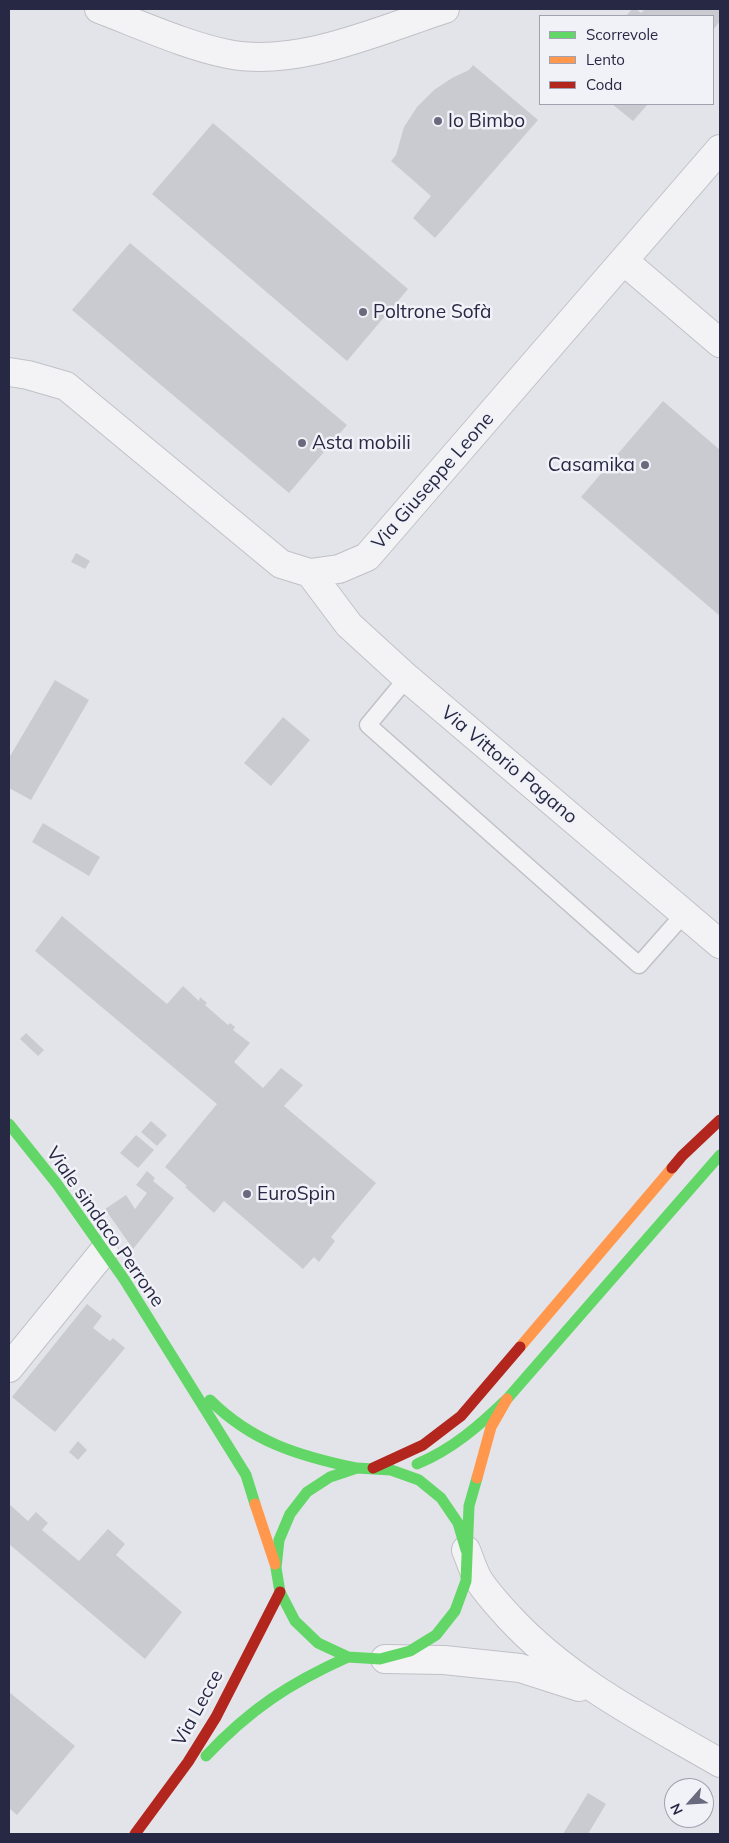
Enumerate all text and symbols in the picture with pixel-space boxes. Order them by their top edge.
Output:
legend [539,15,714,105]
text: Scorrevole [586,25,658,44]
text: Lento [586,50,625,69]
text: Coda [586,75,622,94]
place label: Io Bimbo [448,110,525,132]
marker: Io Bimbo [432,115,444,127]
place label: Poltrone Sofà [373,301,491,323]
marker: Poltrone Sofà [357,306,369,318]
street label: Via Giuseppe Leone [367,408,499,554]
place label: Asta mobili [312,432,411,454]
marker: Asta mobili [296,437,308,449]
place label: Casamika [548,454,635,476]
marker: Casamika [639,459,651,471]
street label: Via Vittorio Pagano [436,701,582,829]
street label: Viale sindaco Perrone [41,1143,169,1311]
place label: EuroSpin [257,1183,336,1205]
marker: EuroSpin [241,1188,253,1200]
street label: Via Lecce [168,1666,228,1750]
north arrow [664,1778,714,1828]
text: N [666,1800,687,1818]

